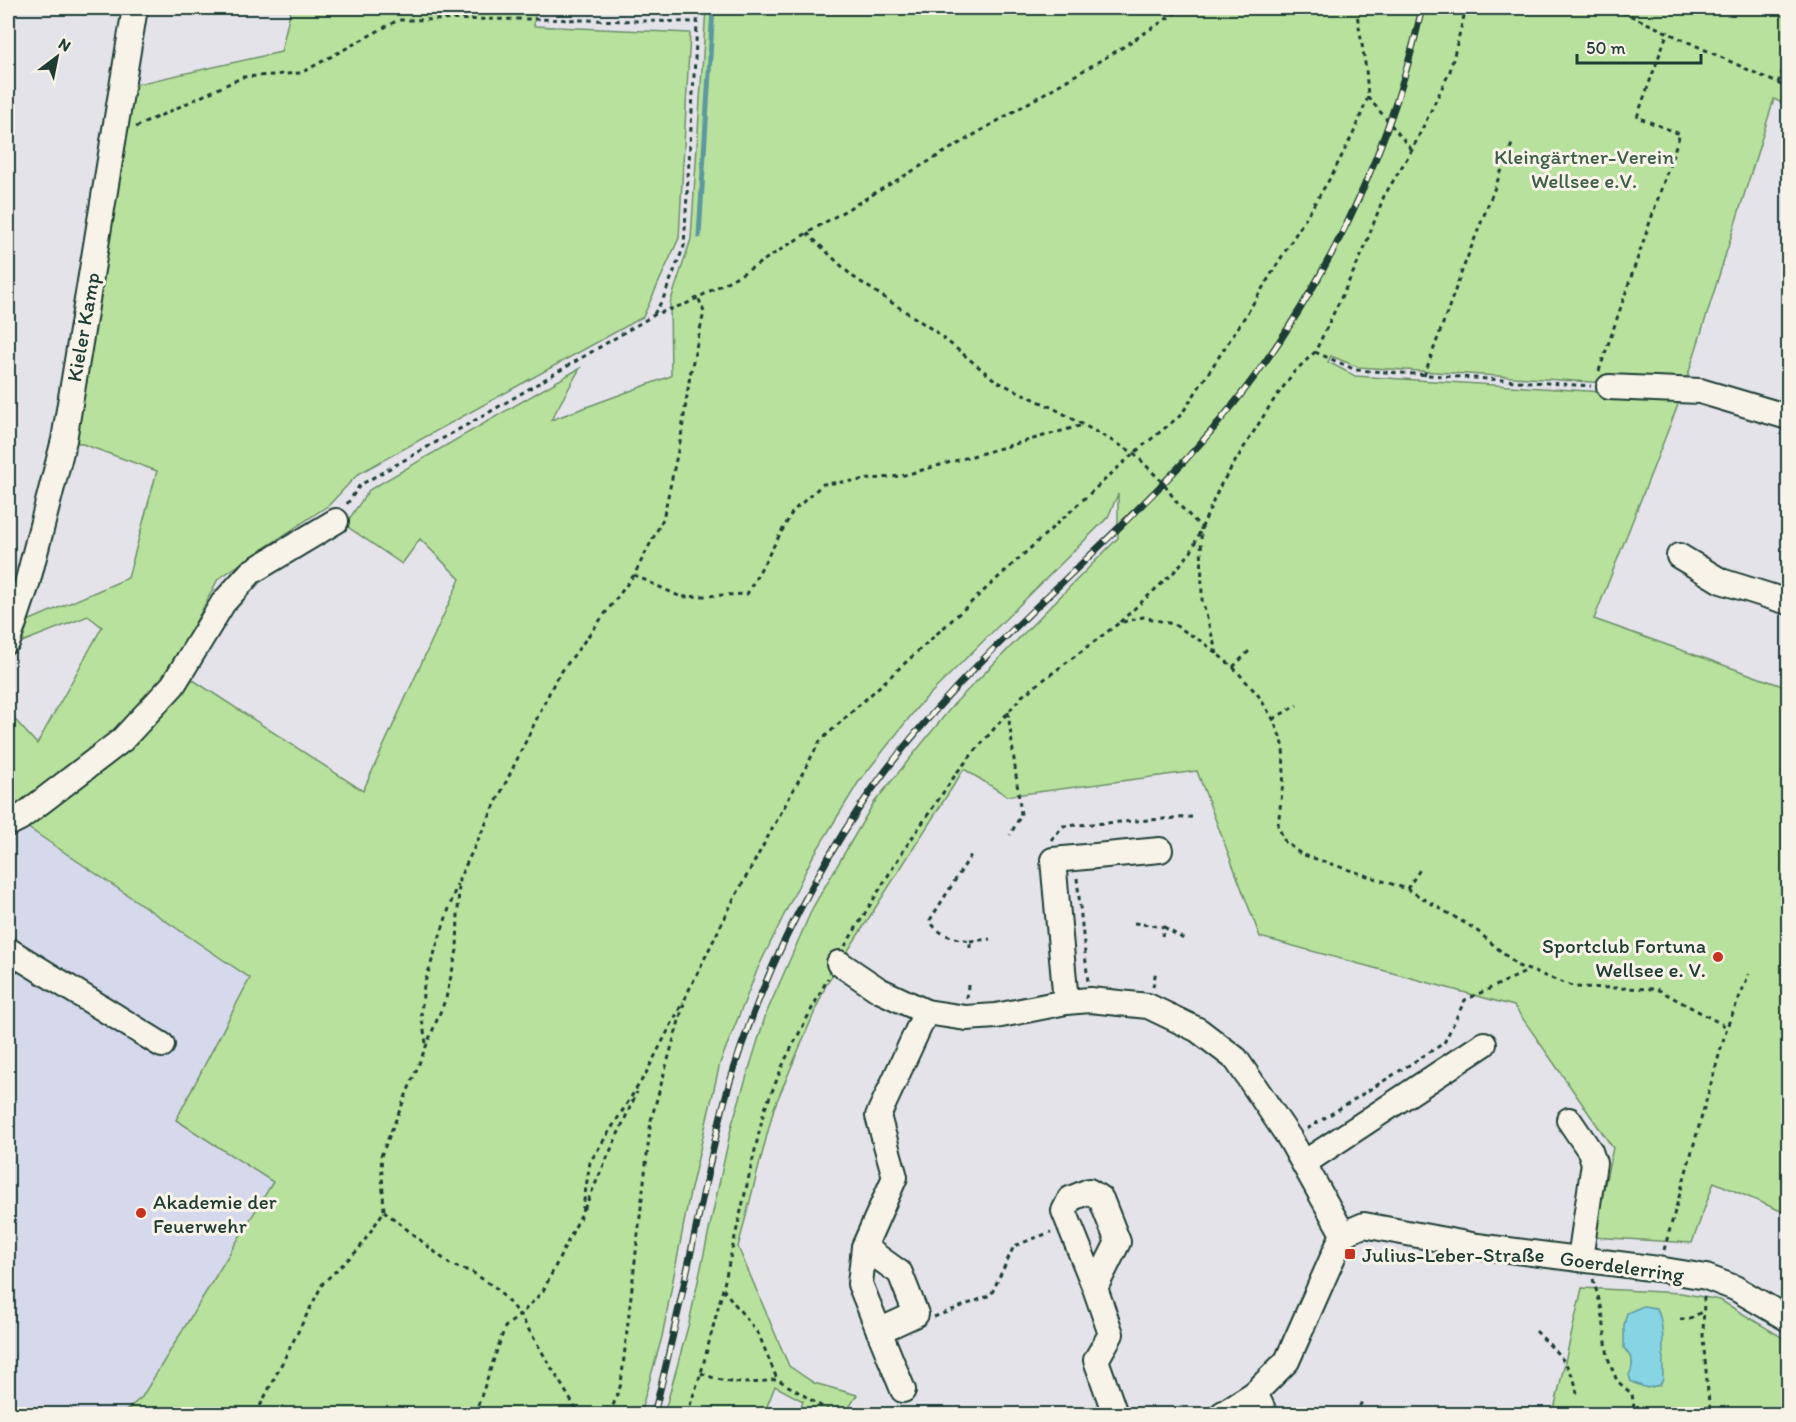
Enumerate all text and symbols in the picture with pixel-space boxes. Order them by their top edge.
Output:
north arrow [27,27,87,87]
scale bar [1577,27,1702,65]
text: N [55,34,74,56]
text: 50 m [1586,37,1626,59]
park label: Kleingärtner-Verein Wellsee e.V. [1494,144,1674,193]
street label: Kieler Kamp [61,270,105,384]
place label: Sportclub Fortuna Wellsee e. V. [1542,933,1706,982]
marker: Sportclub Fortuna Wellsee e. V. [1711,950,1725,964]
place label: Akademie der Feuerwehr [153,1189,277,1238]
marker: Akademie der Feuerwehr [134,1206,148,1220]
place label: Julius-Leber-Straße [1362,1242,1545,1267]
street label: Goerdelerring [1558,1245,1686,1287]
marker: Julius-Leber-Straße [1343,1247,1357,1261]

